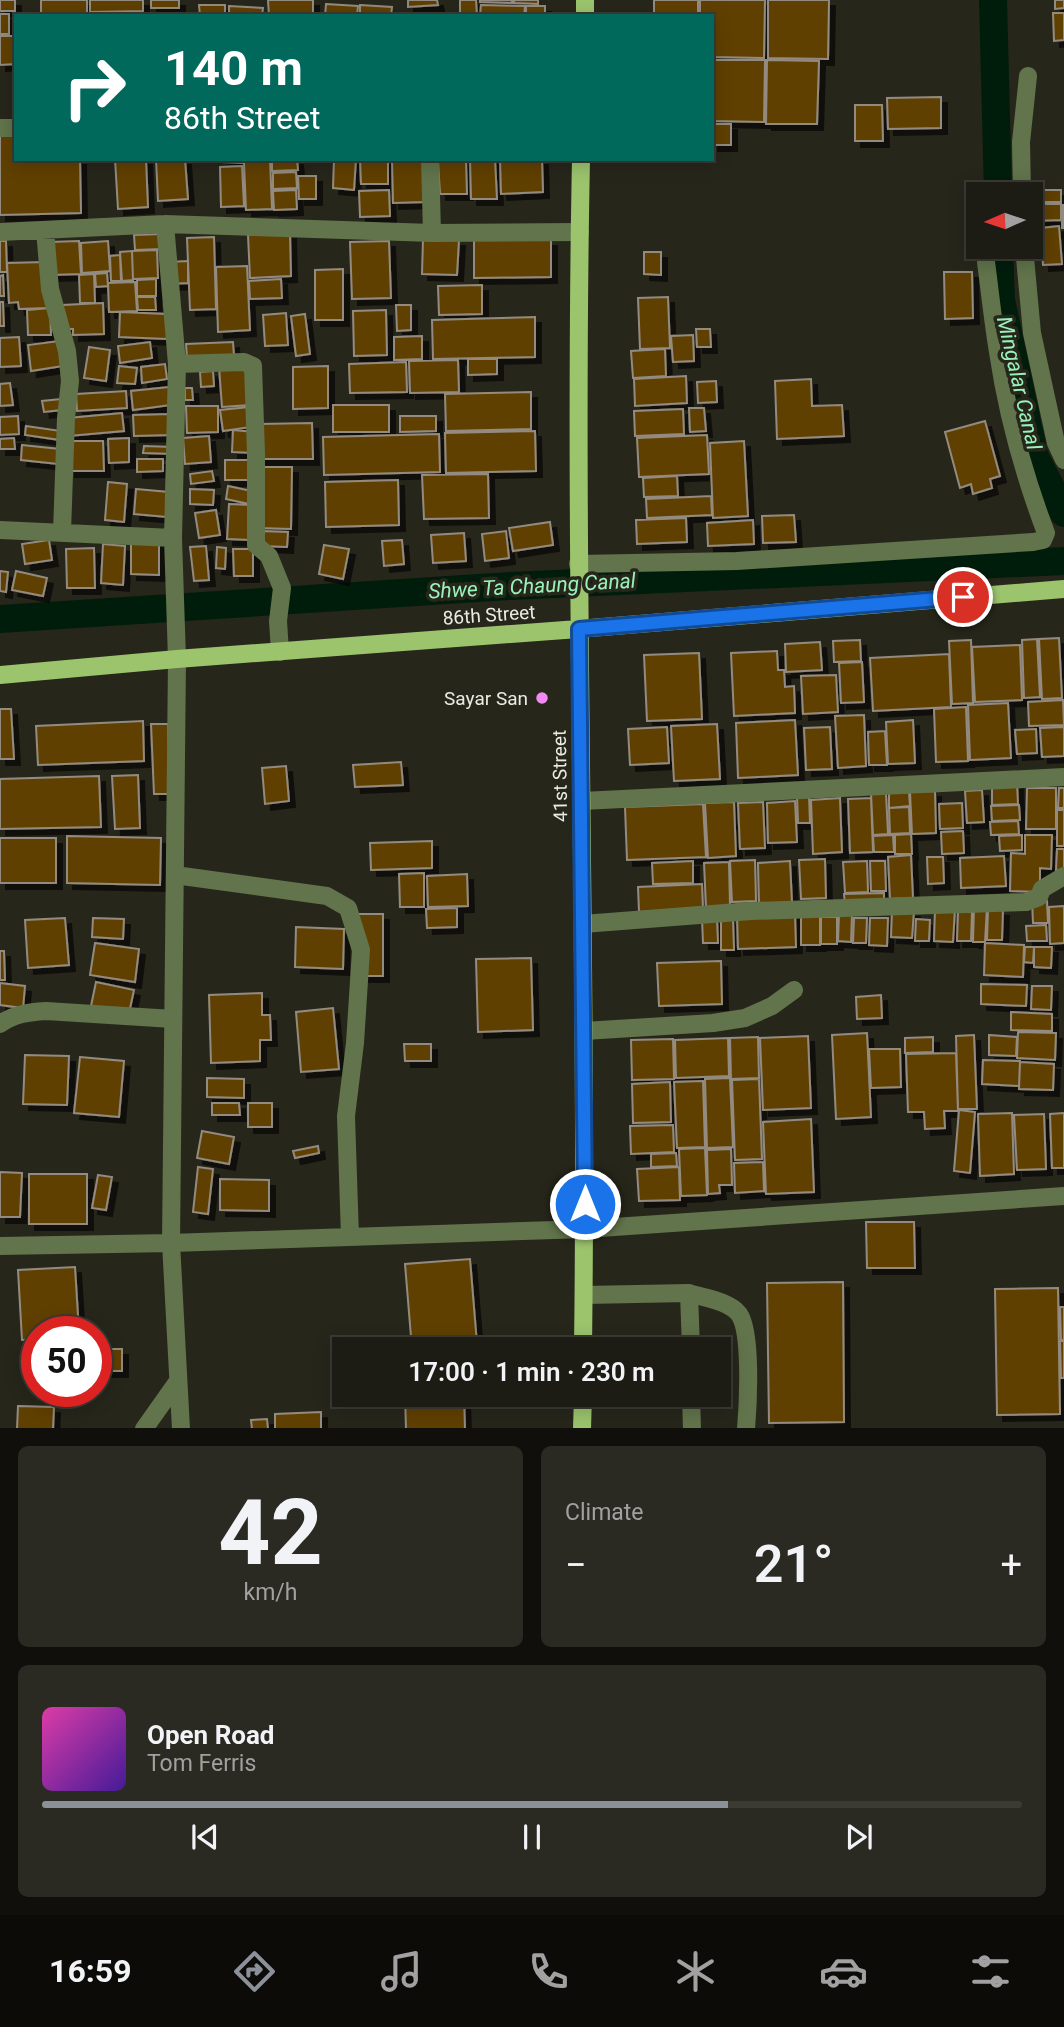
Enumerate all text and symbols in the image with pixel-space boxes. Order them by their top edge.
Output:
text: 140 m [164,40,303,97]
icon: right [49,42,140,133]
text: 86th Street [164,99,320,137]
north arrow [966,182,1043,259]
map controls [966,182,1043,259]
water label: Mingalar Canal [992,314,1046,453]
pin [933,567,993,627]
water label: Shwe Ta Chaung Canal [428,569,637,603]
icon: arrive [944,578,982,616]
street label: 86th Street [442,600,536,630]
place label: Sayar San [444,687,528,710]
marker: Sayar San [534,690,550,706]
street label: 41st Street [548,730,572,822]
position arrow [548,1167,622,1241]
speed limit sign: 50 [21,1316,112,1407]
text: 17:00 · 1 min · 230 m [408,1357,655,1387]
text: 42 [218,1480,323,1586]
text: Climate [565,1499,644,1526]
text: 21° [754,1534,833,1595]
text: − [565,1543,587,1587]
text: + [1000,1543,1022,1587]
text: km/h [244,1579,298,1606]
text: Open Road [147,1720,275,1750]
text: Tom Ferris [147,1750,256,1777]
icon: previous [186,1818,224,1856]
icon: pause [513,1818,551,1856]
icon: next [840,1818,878,1856]
icon: directions [230,1947,279,1996]
icon: music [377,1947,426,1996]
icon: phone [524,1947,573,1996]
icon: climate [671,1947,720,1996]
icon: car [819,1947,868,1996]
icon: filters [966,1947,1015,1996]
text: 16:59 [49,1952,132,1990]

